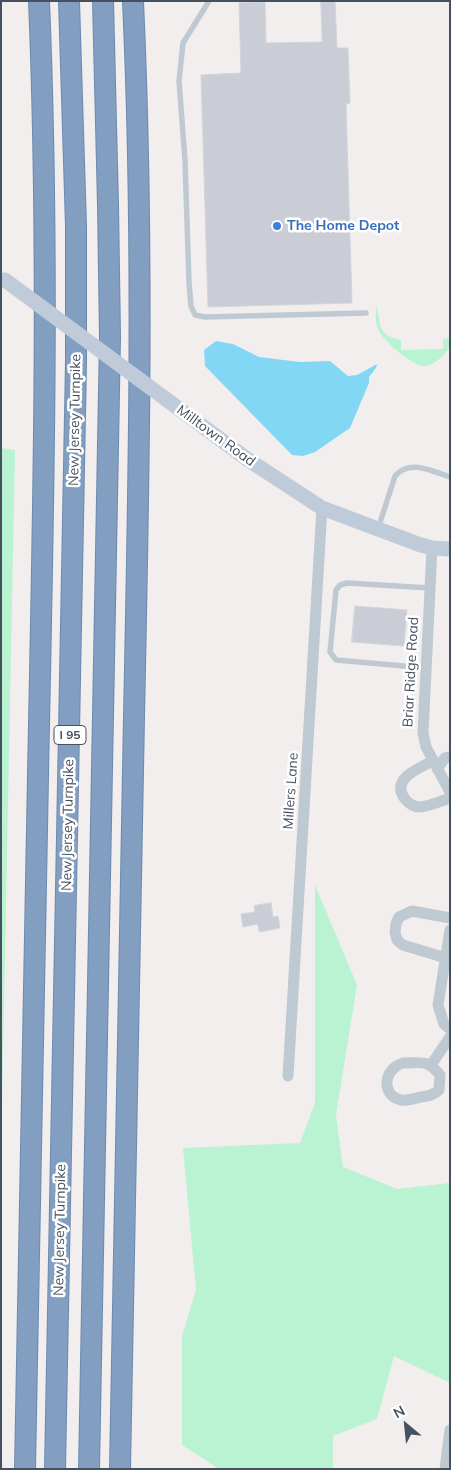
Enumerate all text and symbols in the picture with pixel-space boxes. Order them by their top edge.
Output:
place label: The Home Depot [287,218,399,234]
marker: The Home Depot [271,220,283,232]
street label: New Jersey Turnpike [65,354,85,486]
street label: Milltown Road [173,402,259,470]
street label: Briar Ridge Road [400,616,422,728]
road number: I 95 [54,726,86,744]
street label: Millers Lane [280,752,302,830]
street label: New Jersey Turnpike [58,759,78,891]
street label: New Jersey Turnpike [50,1164,70,1296]
north arrow [381,1400,431,1450]
text: N [390,1401,408,1422]

